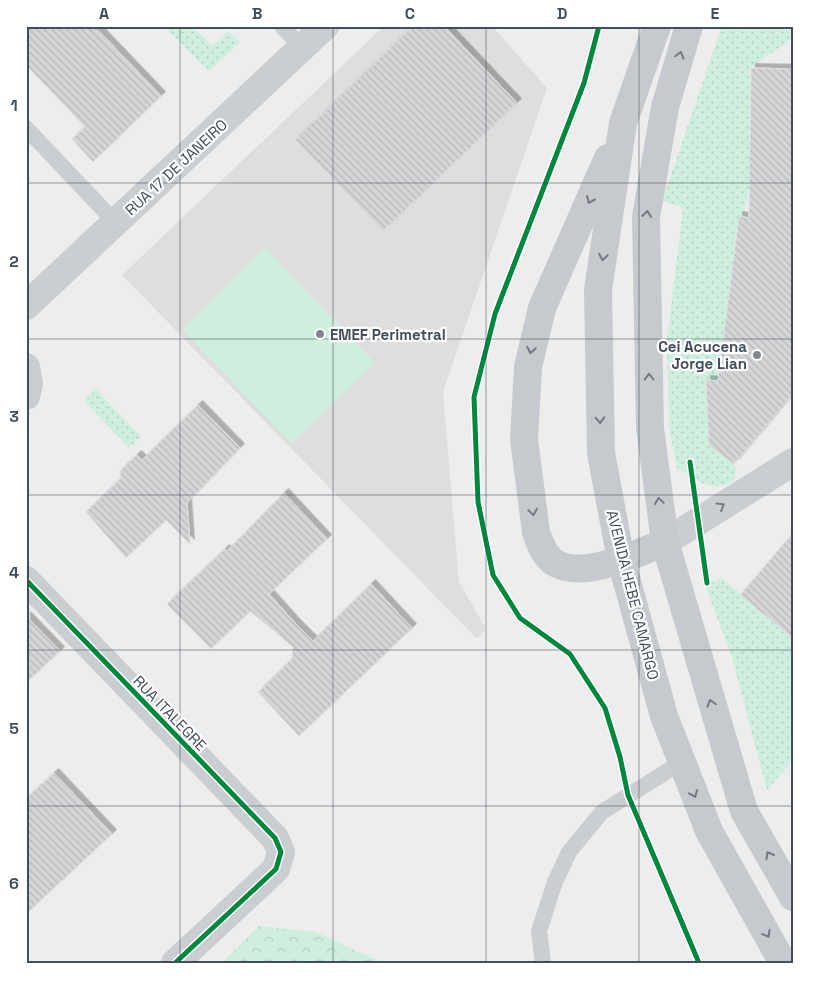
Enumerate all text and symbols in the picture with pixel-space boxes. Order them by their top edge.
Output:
text: A [99,3,109,24]
text: B [252,3,262,24]
text: C [405,3,415,24]
text: D [557,3,567,24]
text: E [711,3,720,24]
one-way arrow [675,52,685,60]
text: 1 [10,95,18,116]
street label: RUA 17 DE JANEIRO [121,115,231,219]
one-way arrow [585,195,595,203]
one-way arrow [641,210,652,218]
text: 2 [9,251,19,272]
one-way arrow [598,253,608,262]
place label: EMEF Perimetral [330,325,446,344]
marker: EMEF Perimetral [314,328,326,340]
place label: Cei Acucena Jorge Lian [658,337,747,373]
one-way arrow [526,346,537,355]
marker: Cei Acucena Jorge Lian [751,349,763,361]
one-way arrow [644,372,654,380]
text: 3 [9,406,19,427]
one-way arrow [594,416,605,424]
one-way arrow [655,497,665,505]
one-way arrow [716,503,725,513]
one-way arrow [527,508,538,516]
street label: AVENIDA HEBE CAMARGO [603,508,663,682]
text: 4 [9,562,19,583]
street label: RUA ITALEGRE [129,671,211,755]
one-way arrow [707,700,717,708]
text: 5 [9,718,19,739]
one-way arrow [688,789,699,798]
one-way arrow [765,851,775,860]
text: 6 [9,873,19,894]
one-way arrow [761,929,771,938]

